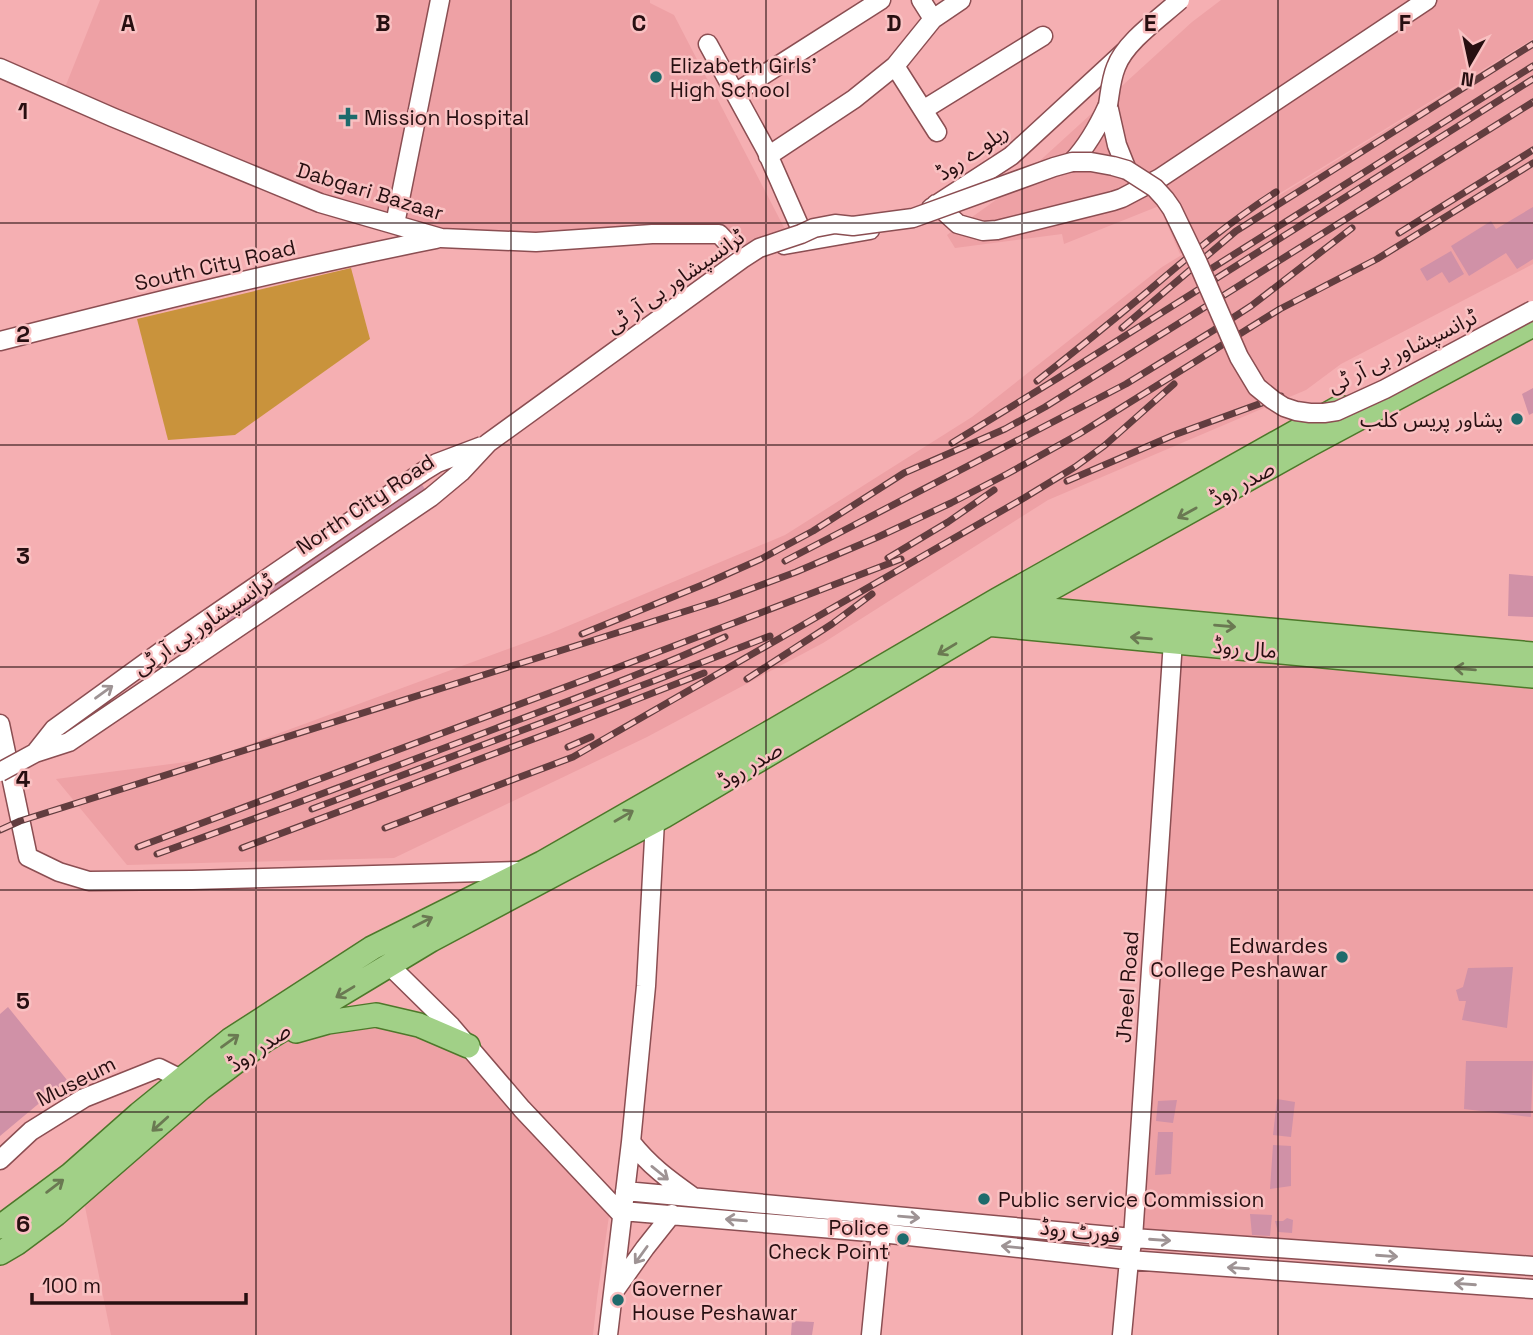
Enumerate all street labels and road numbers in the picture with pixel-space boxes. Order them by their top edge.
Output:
street label: ریلوے روڈ [931,117,1013,187]
street label: Dabgari Bazaar [293,156,447,226]
street label: ٹرانسپشاور بی آر ٹی [600,223,750,339]
street label: South City Road [132,233,298,297]
street label: ٹرانسپشاور بی آر ٹی [1323,303,1481,399]
street label: North City Road [291,448,439,560]
street label: صدر روڈ [1205,454,1279,512]
street label: ٹرانسپشاور بی آر ٹی [128,567,278,681]
street label: مال روڈ [1212,632,1278,664]
street label: صدر روڈ [713,735,787,795]
street label: Jheel Road [1110,930,1144,1044]
street label: صدر روڈ [222,1016,296,1078]
street label: Museum [32,1050,120,1112]
street label: فورٹ روڈ [1039,1213,1121,1249]

